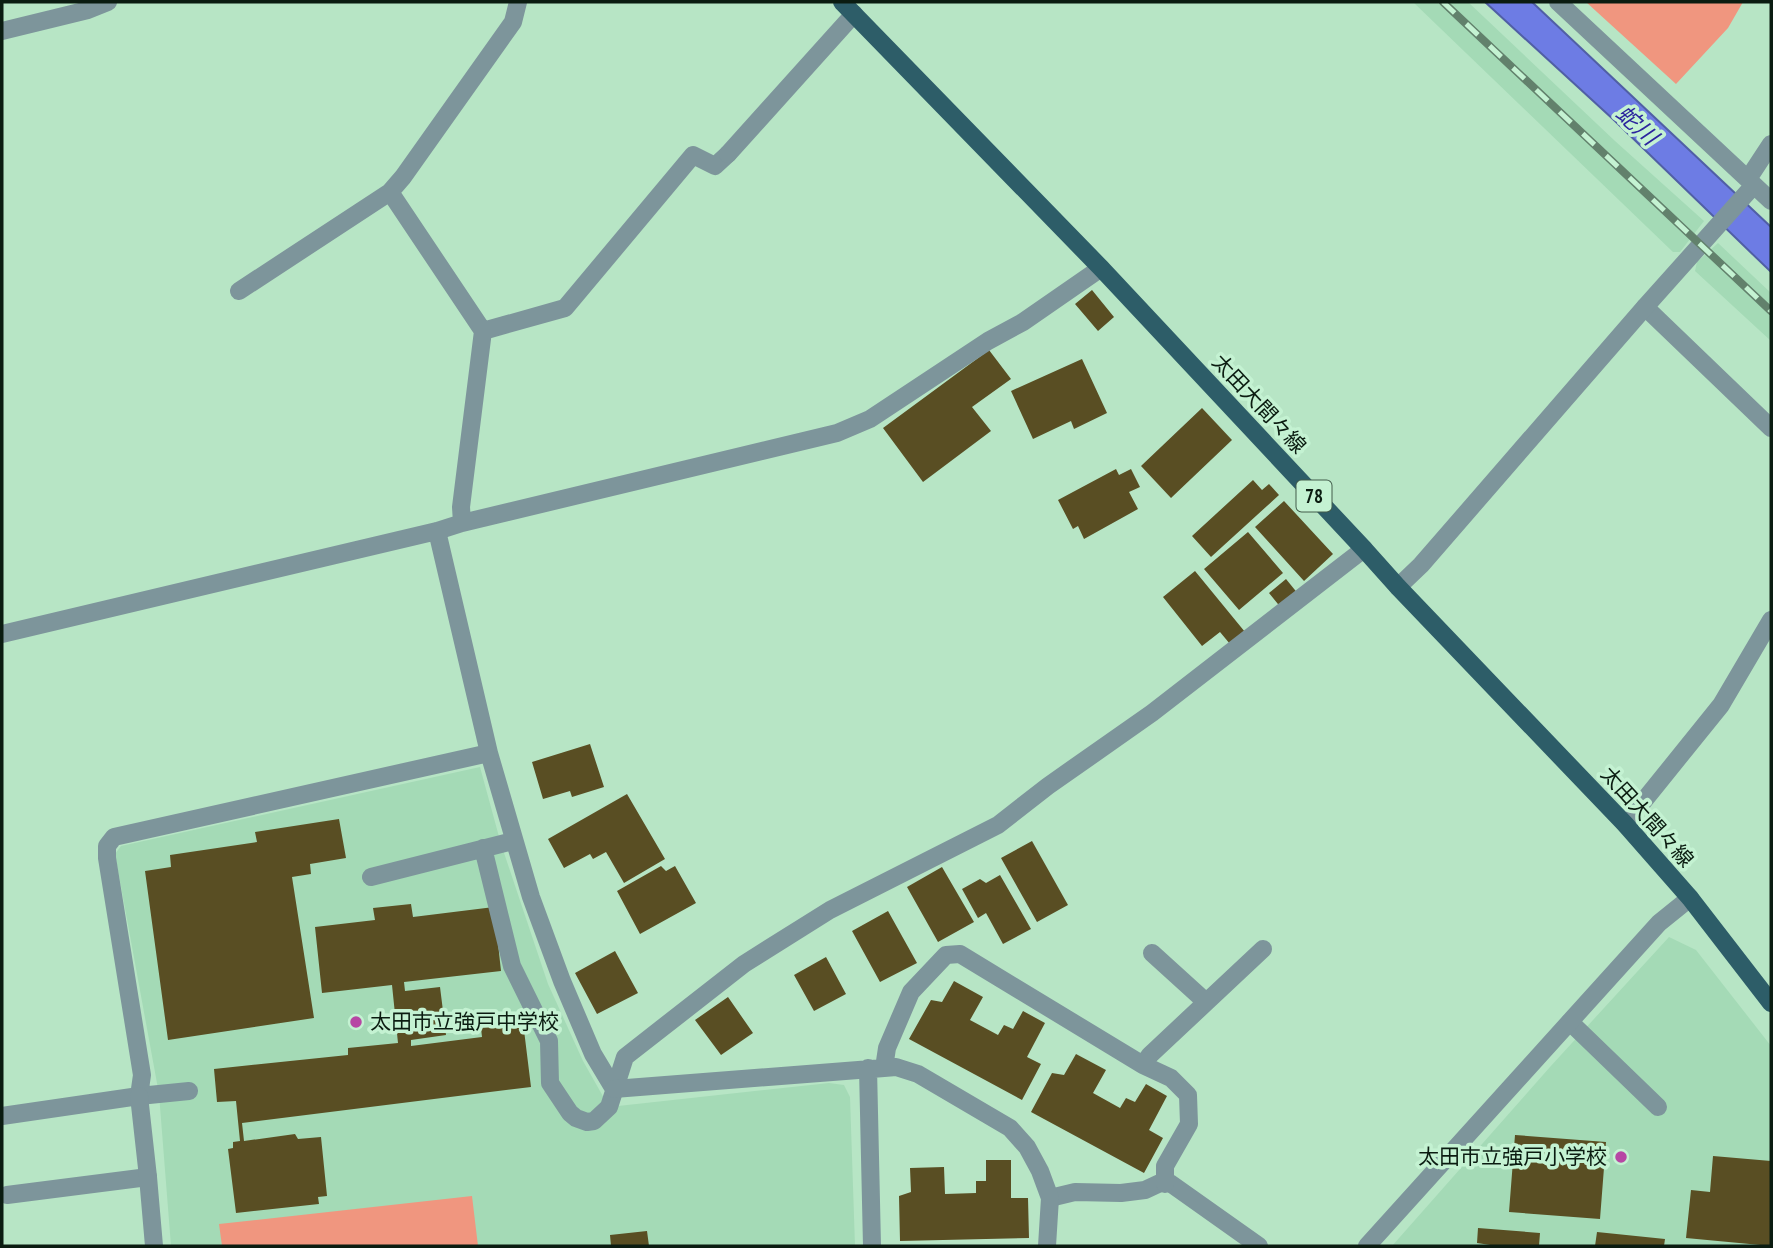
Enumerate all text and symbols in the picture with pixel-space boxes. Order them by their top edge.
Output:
water label: 蛇川 [1611,98,1666,153]
street label: 太田大間々線 [1207,348,1312,459]
road number: 78 [1296,481,1332,512]
street label: 太田大間々線 [1595,761,1700,873]
place label: 太田市立強戸中学校 [370,1008,559,1035]
marker: 太田市立強戸中学校 [348,1014,364,1030]
place label: 太田市立強戸小学校 [1418,1143,1607,1170]
marker: 太田市立強戸小学校 [1613,1149,1629,1165]

